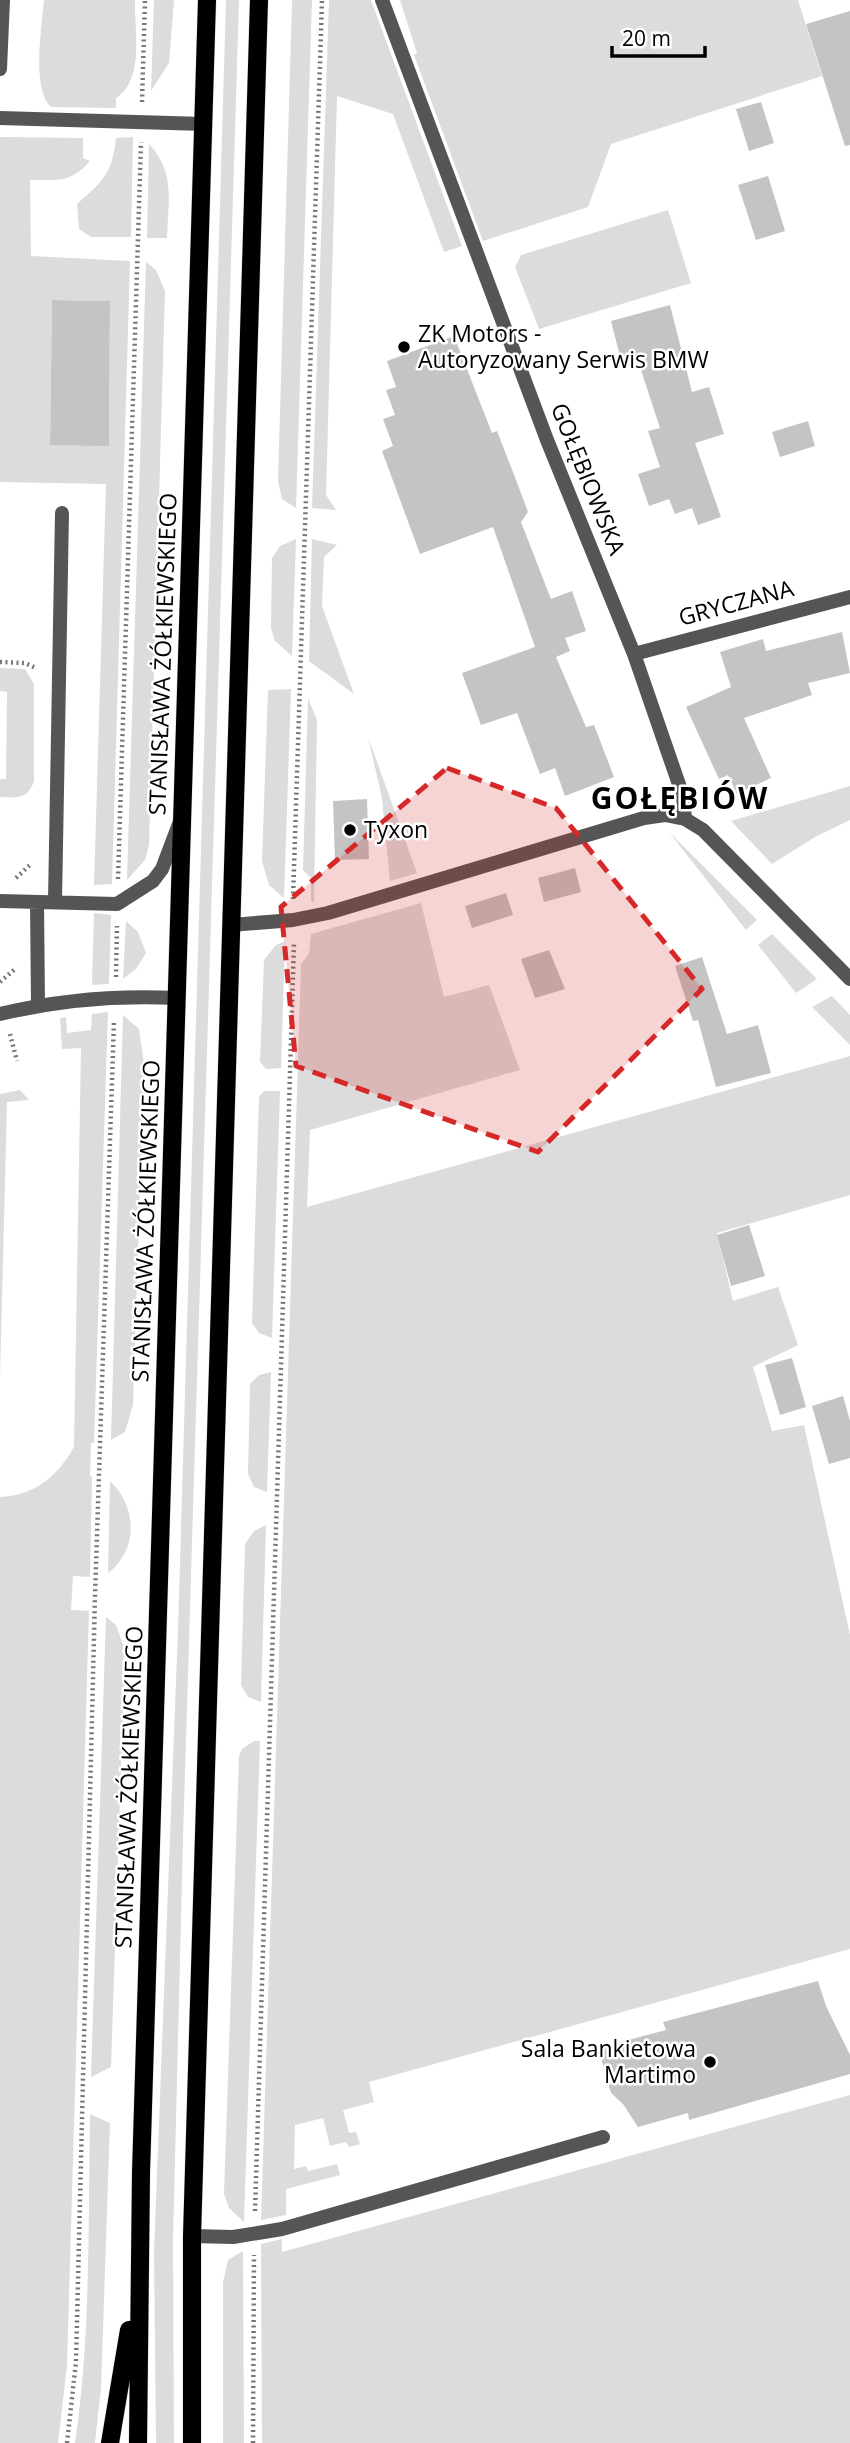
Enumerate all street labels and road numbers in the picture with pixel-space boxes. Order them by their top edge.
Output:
street label: GOŁĘBIOWSKA [544,398,634,560]
street label: STANISŁAWA ŻÓŁKIEWSKIEGO [140,492,184,816]
street label: GRYCZANA [675,571,797,633]
street label: STANISŁAWA ŻÓŁKIEWSKIEGO [123,1059,167,1383]
street label: STANISŁAWA ŻÓŁKIEWSKIEGO [106,1625,150,1949]

